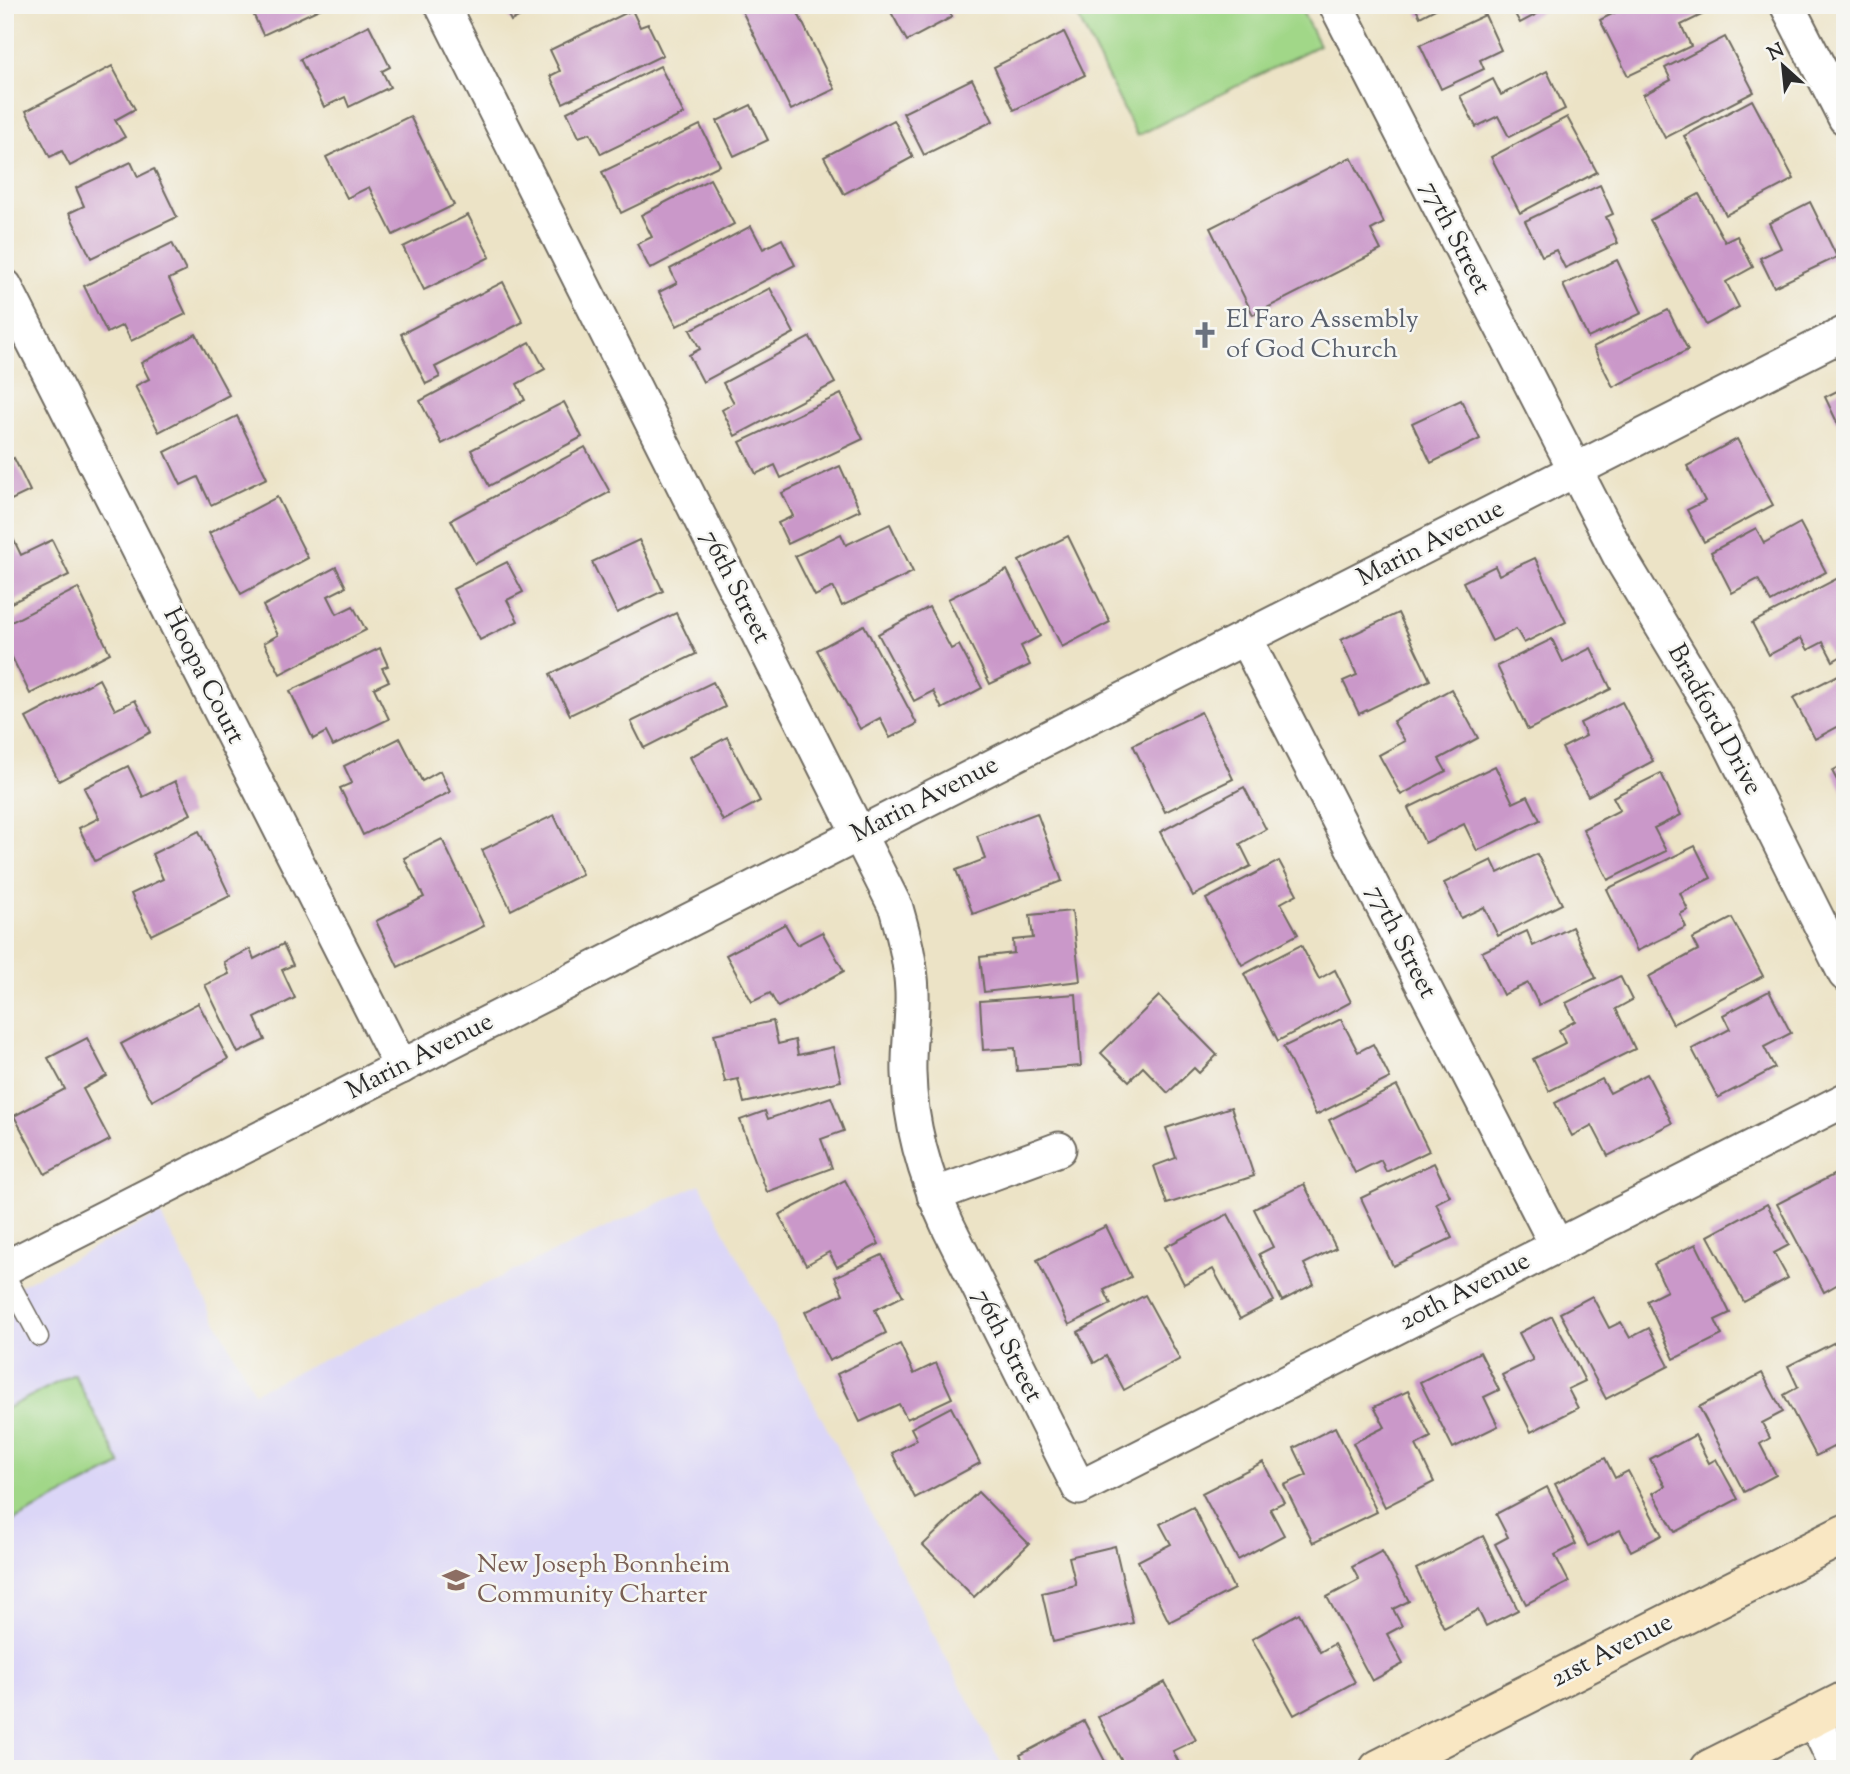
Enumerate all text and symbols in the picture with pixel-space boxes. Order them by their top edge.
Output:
north arrow [1748,32,1818,102]
text: N [1764,38,1789,69]
street label: 77th Street [1411,175,1499,301]
place label: El Faro Assembly of God Church [1226,302,1419,369]
church icon: El Faro Assembly of God Church [1190,320,1220,350]
street label: Marin Avenue [1351,491,1511,597]
street label: 76th Street [691,524,779,650]
street label: Hoopa Court [153,601,253,751]
street label: Bradford Drive [1657,638,1771,802]
street label: Marin Avenue [845,747,1005,853]
street label: 77th Street [1357,879,1445,1005]
street label: Marin Avenue [340,1004,500,1110]
street label: 20th Avenue [1393,1243,1537,1341]
street label: 76th Street [963,1283,1051,1409]
place label: New Joseph Bonnheim Community Charter [477,1547,730,1614]
school or university icon: New Joseph Bonnheim Community Charter [441,1565,471,1595]
street label: 21st Avenue [1545,1604,1679,1698]

